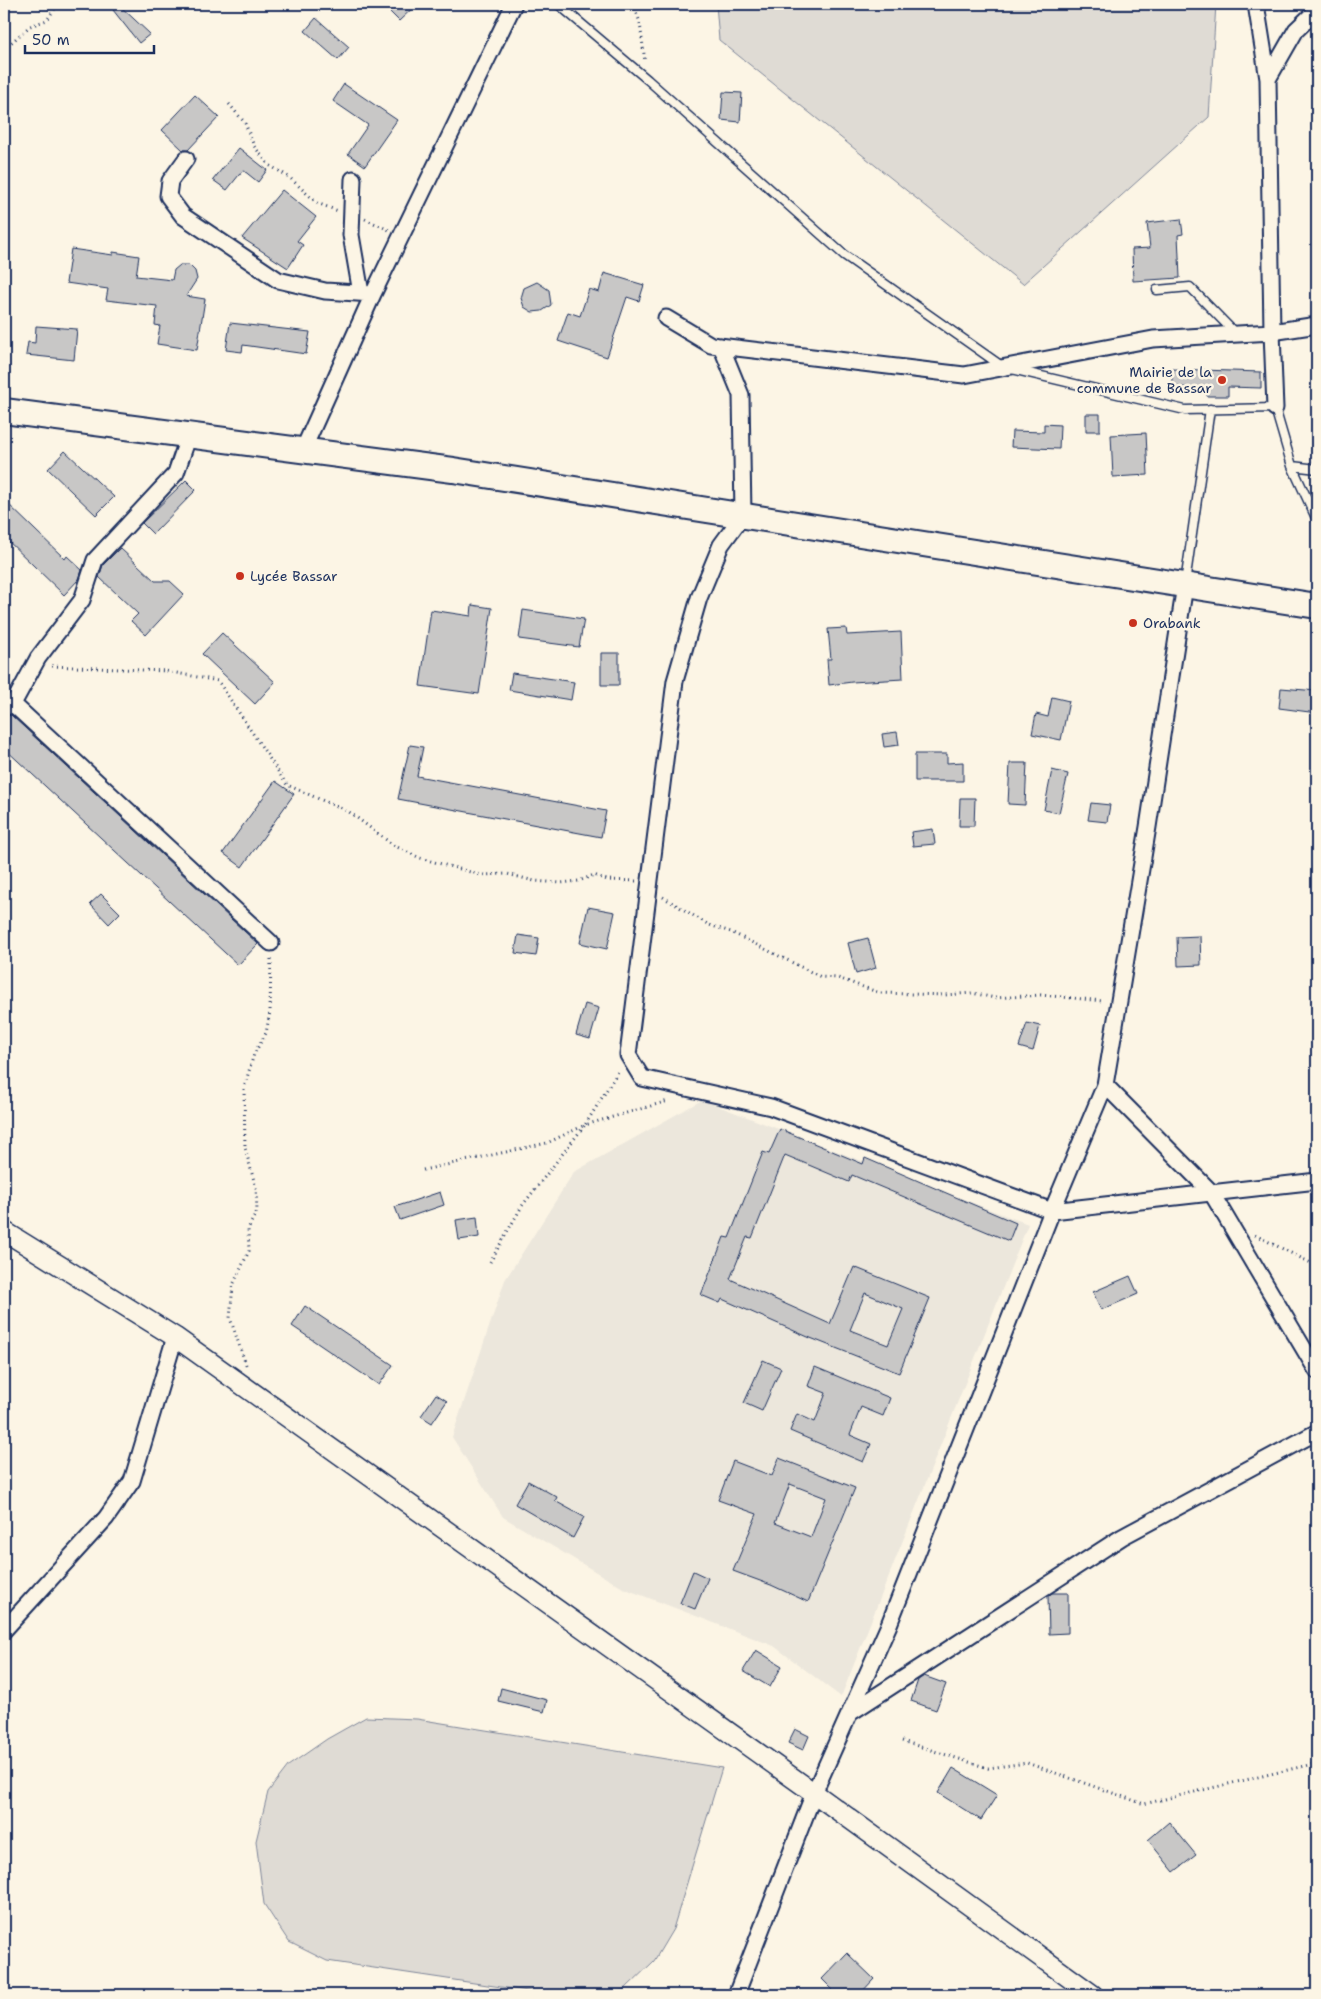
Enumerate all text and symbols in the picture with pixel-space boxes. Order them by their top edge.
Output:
scale bar [25,22,154,54]
text: 50 m [32,30,70,50]
place label: Mairie de la commune de Bassar [1077,363,1212,397]
marker: Mairie de la commune de Bassar [1216,374,1228,386]
place label: Lycée Bassar [250,567,338,585]
marker: Lycée Bassar [234,570,246,582]
place label: Orabank [1143,614,1201,632]
marker: Orabank [1127,617,1139,629]

